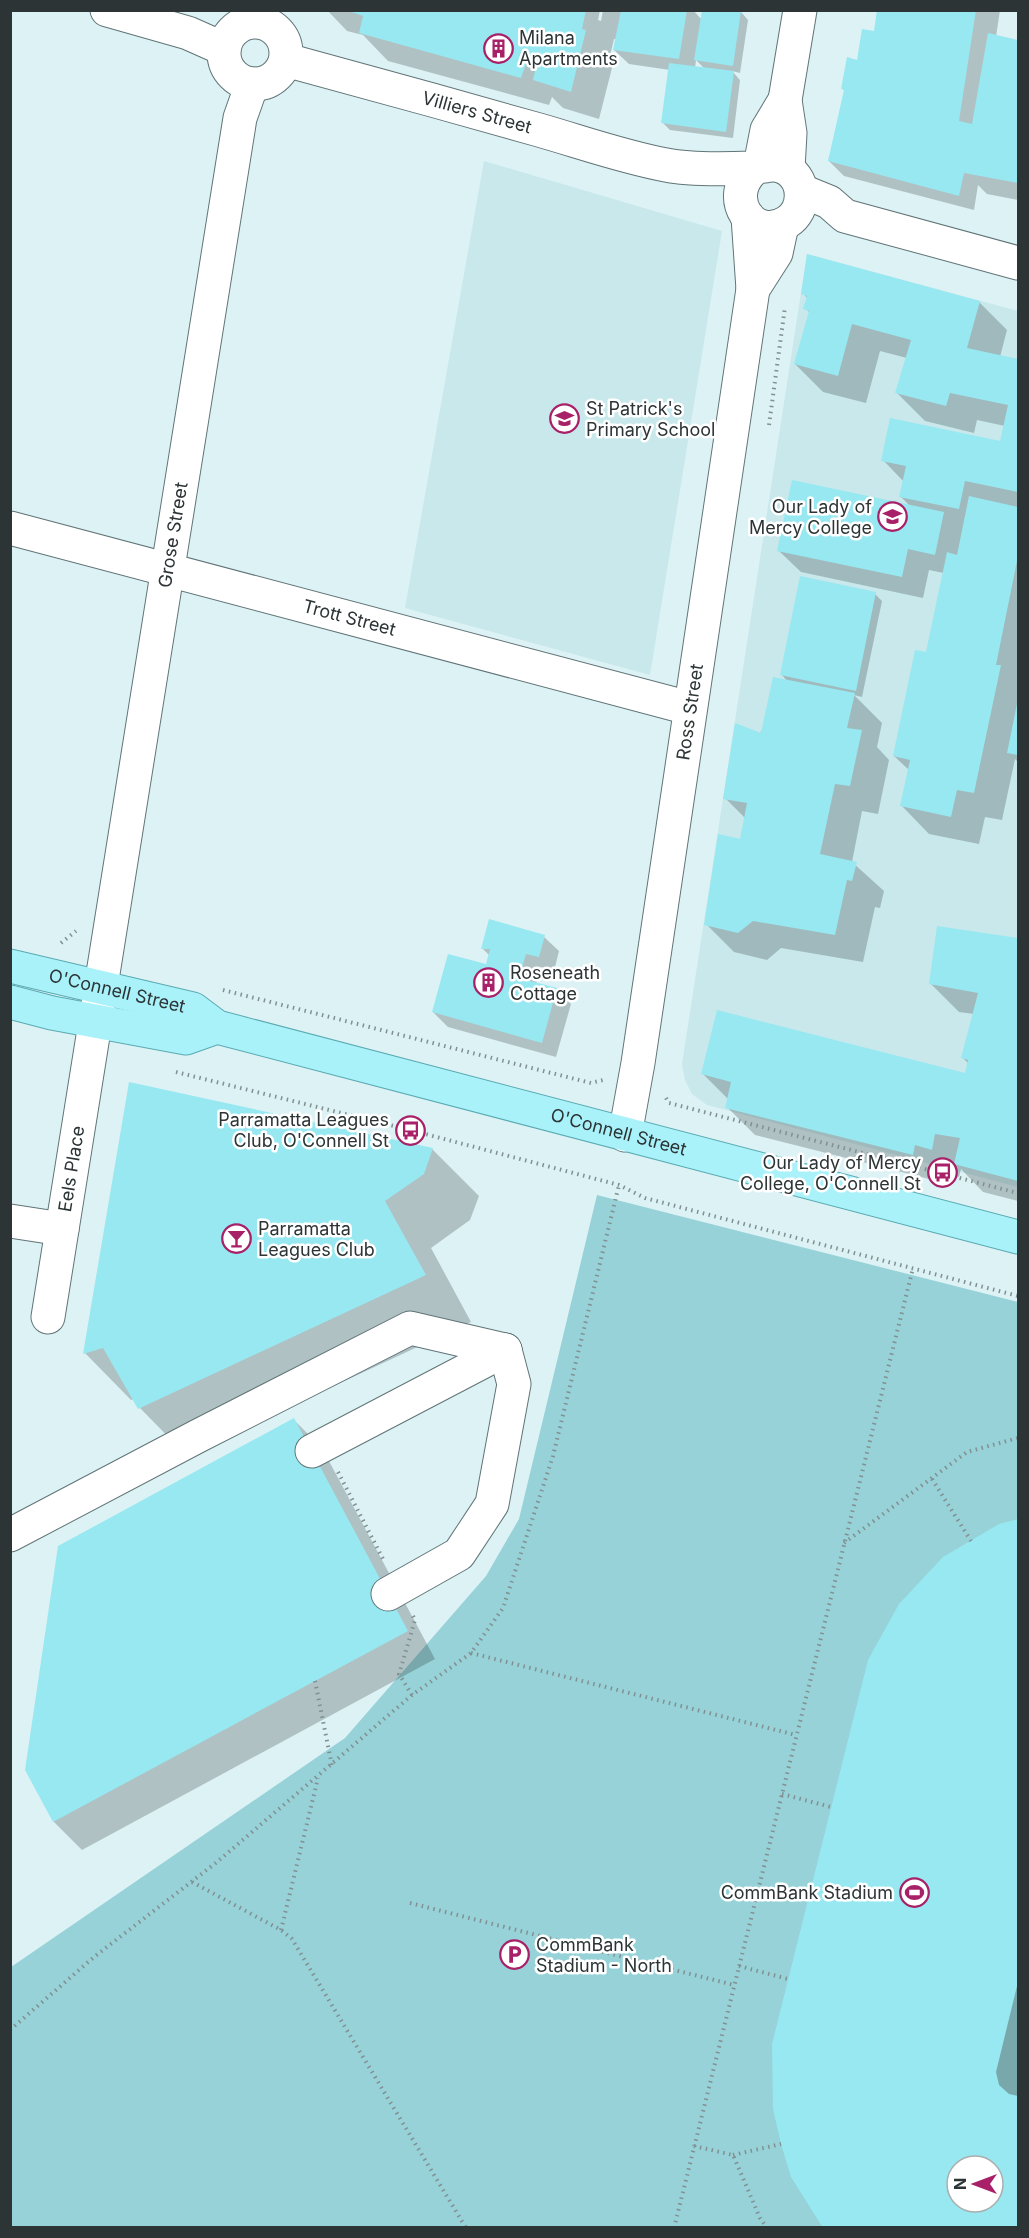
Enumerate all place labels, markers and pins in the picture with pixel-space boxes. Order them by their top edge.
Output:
place label: Milana Apartments [519,27,618,69]
building icon: Milana Apartments [482,32,514,64]
place label: St Patrick's Primary School [586,398,715,440]
school or university icon: St Patrick's Primary School [549,403,581,435]
place label: Our Lady of Mercy College [749,496,872,538]
school or university icon: Our Lady of Mercy College [877,501,909,533]
place label: Roseneath Cottage [510,962,600,1004]
building icon: Roseneath Cottage [473,967,505,999]
place label: Parramatta Leagues Club, O'Connell St [218,1109,389,1151]
bus stop icon: Parramatta Leagues Club, O'Connell St [394,1114,426,1146]
place label: Our Lady of Mercy College, O'Connell St [740,1152,921,1194]
bus stop icon: Our Lady of Mercy College, O'Connell St [926,1157,958,1189]
place label: Parramatta Leagues Club [258,1218,375,1260]
bar icon: Parramatta Leagues Club [221,1223,253,1255]
sports icon: CommBank Stadium [898,1877,930,1909]
place label: CommBank Stadium [721,1882,893,1903]
place label: CommBank Stadium - North [536,1934,672,1976]
parking icon: CommBank Stadium - North [499,1939,531,1971]

